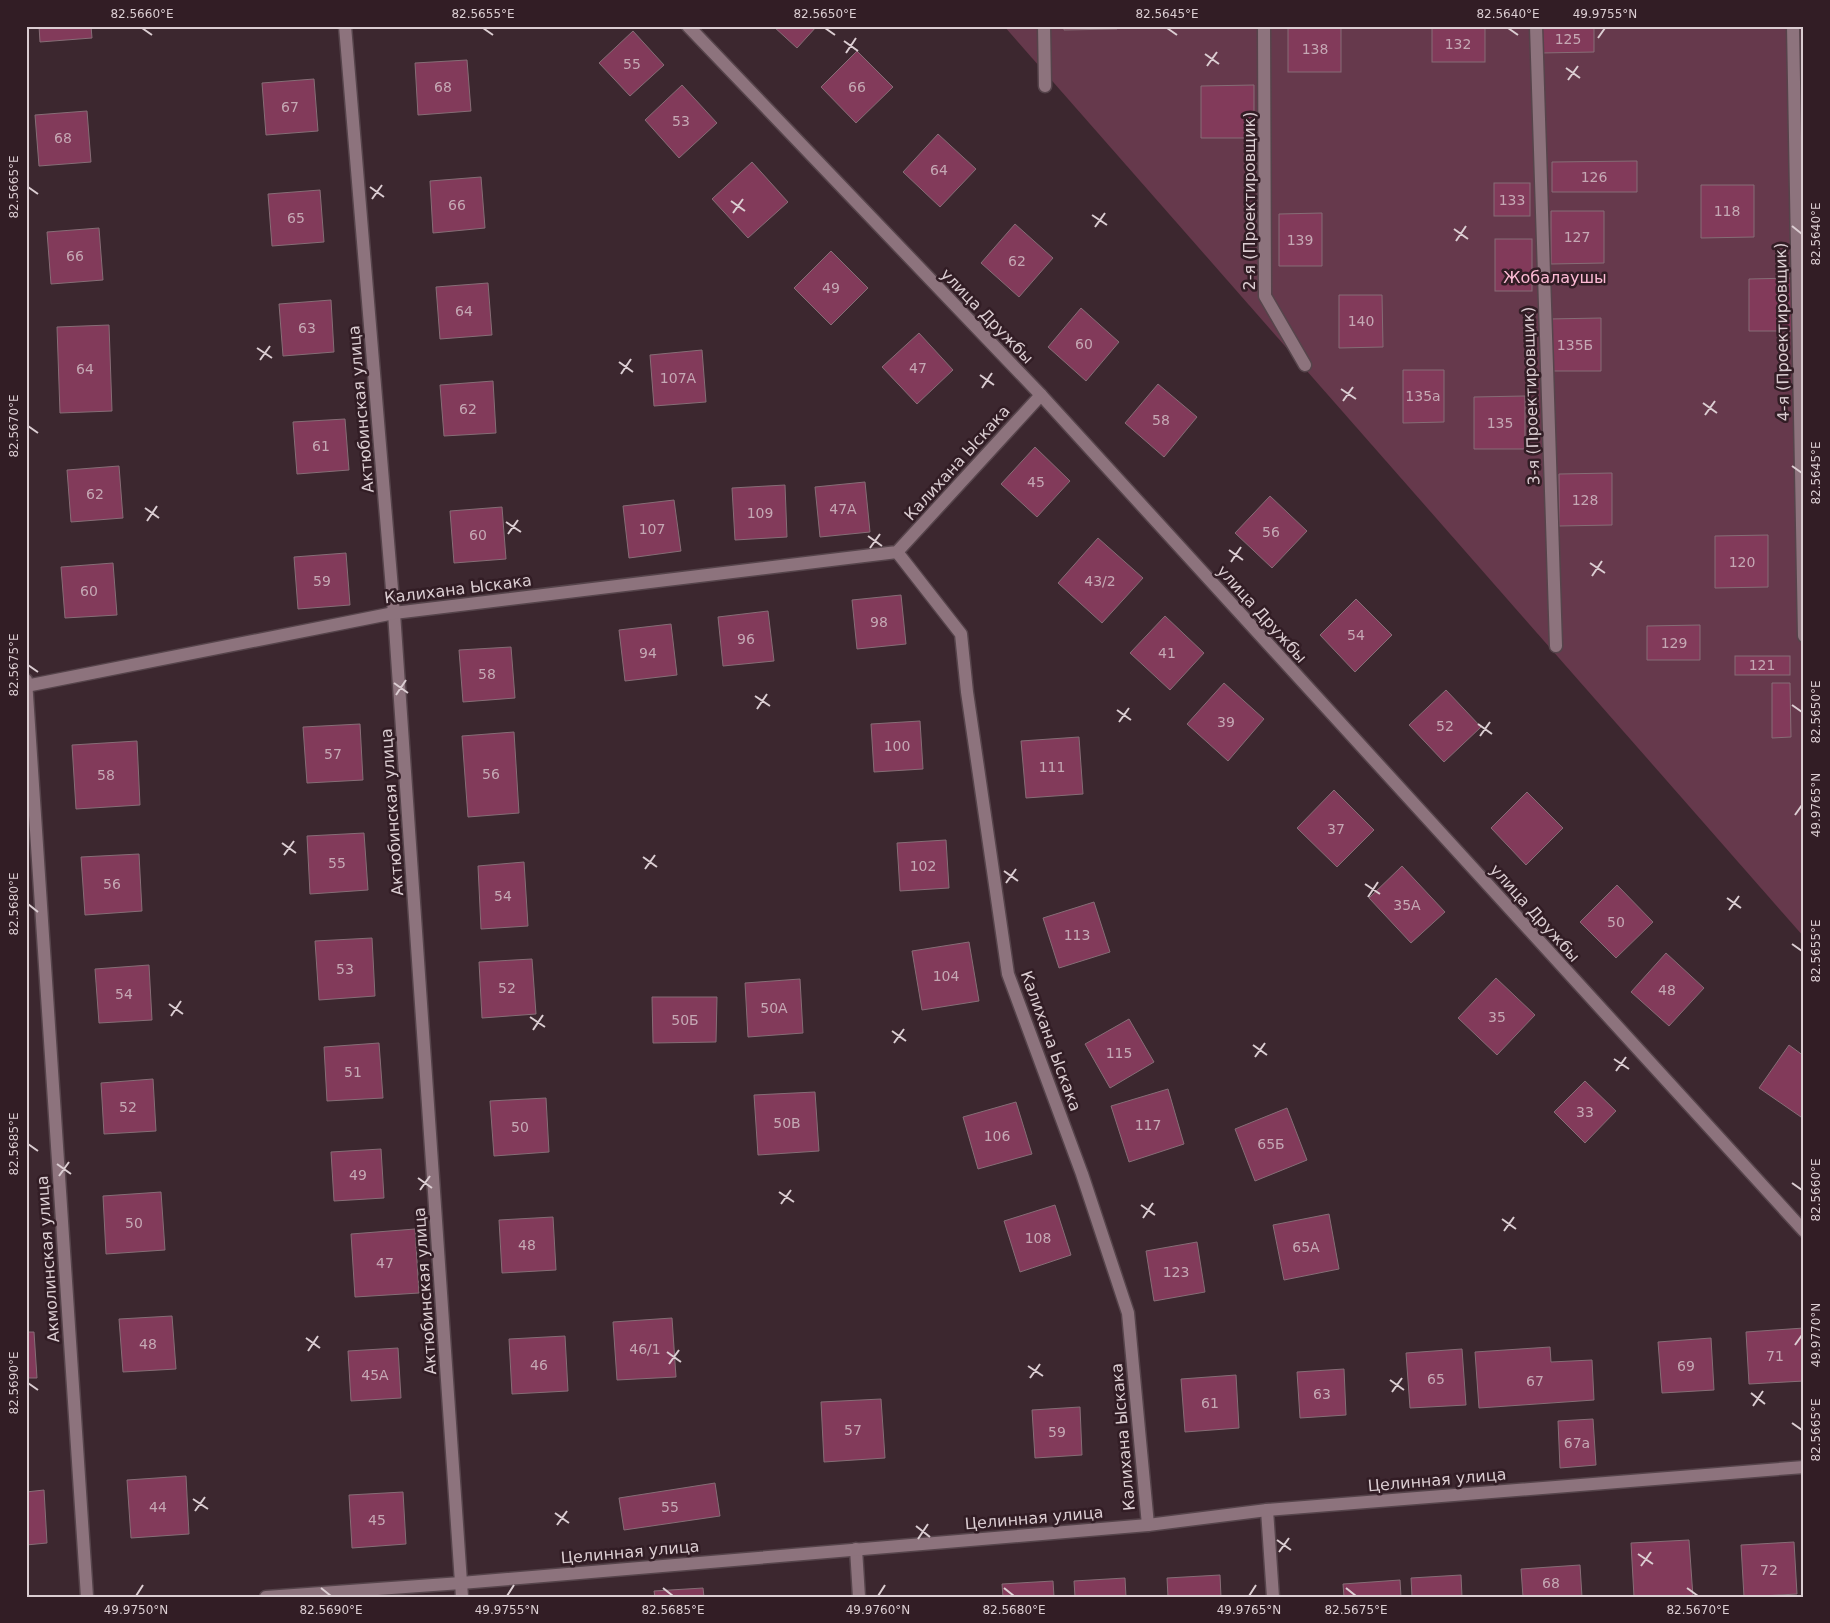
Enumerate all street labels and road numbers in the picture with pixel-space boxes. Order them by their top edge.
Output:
street label: 2-я (Проектировщик) [1240,112,1259,290]
street label: 4-я (Проектировщик) [1771,242,1793,422]
street label: улица Дружбы [937,264,1037,368]
street label: 3-я (Проектировщик) [1518,306,1544,486]
street label: Актюбинская улица [344,325,378,493]
street label: Калихана Ыскака [900,402,1014,524]
street label: улица Дружбы [1213,561,1311,667]
street label: Калихана Ыскака [383,571,533,607]
street label: Актюбинская улица [377,728,407,896]
street label: улица Дружбы [1486,860,1584,966]
street label: Калихана Ыскака [1017,968,1085,1114]
street label: Акмолинская улица [33,1175,63,1343]
street label: Актюбинская улица [410,1207,440,1375]
street label: Калихана Ыскака [1107,1362,1139,1512]
street label: Целинная улица [1367,1464,1507,1496]
street label: Целинная улица [964,1502,1104,1534]
street label: Целинная улица [560,1536,700,1568]

